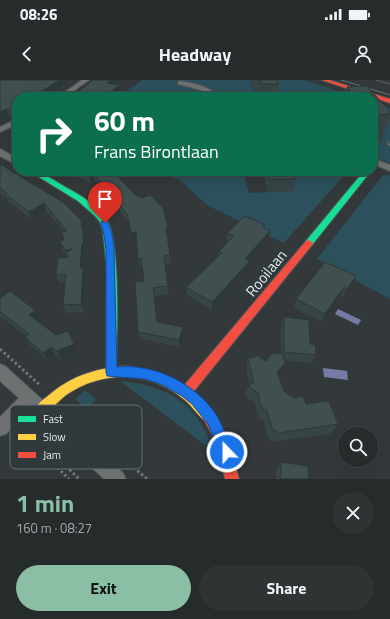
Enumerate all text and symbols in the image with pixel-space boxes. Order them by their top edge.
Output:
text: 08:26 [20,3,57,26]
text: Headway [159,41,231,68]
icon: back [16,43,38,65]
icon: person [352,43,374,65]
text: 60 m [94,99,155,142]
icon: right [28,108,80,160]
text: Frans Birontlaan [94,138,219,165]
pin [88,182,122,223]
icon: arrive [94,188,116,210]
street label: Rooilaan [240,244,292,302]
legend [10,405,142,469]
text: Fast [43,411,63,427]
map controls [338,427,378,467]
button: search [338,427,378,467]
text: Slow [43,429,66,445]
position arrow [206,431,248,473]
text: Jam [43,447,61,463]
text: 1 min [16,485,74,521]
button: close [332,492,374,534]
text: 160 m · 08:27 [16,518,92,538]
button: Exit [16,565,191,611]
button: Share [199,565,374,611]

